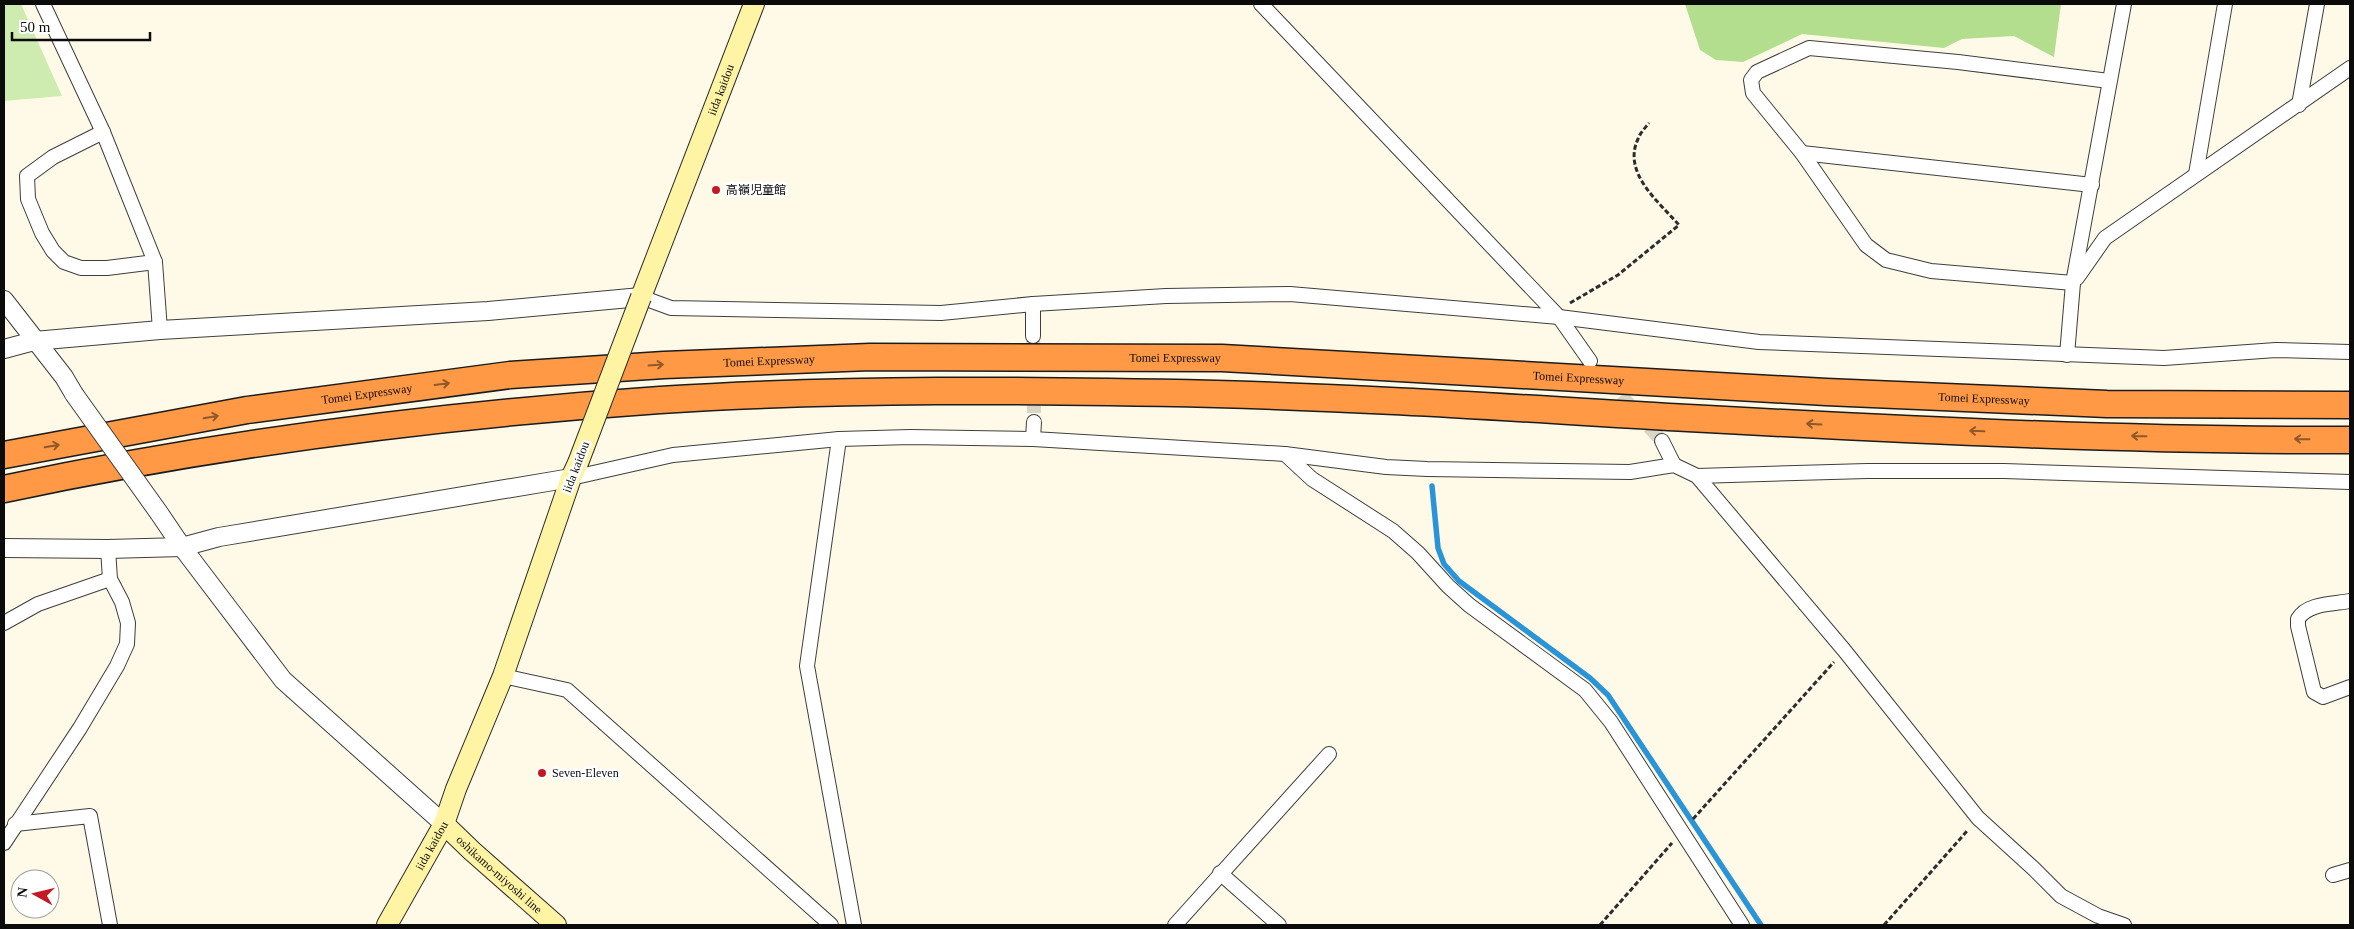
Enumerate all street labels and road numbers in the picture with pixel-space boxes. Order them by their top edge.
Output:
street label: iida kaidou [705,62,737,117]
street label: Tomei Expressway [1129,351,1221,365]
street label: Tomei Expressway [723,352,815,370]
street label: Tomei Expressway [1532,369,1625,388]
street label: Tomei Expressway [321,381,413,407]
street label: Tomei Expressway [1938,390,2030,408]
street label: iida kaidou [560,439,592,495]
street label: iida kaidou [412,819,451,873]
street label: oshikamo-miyoshi line [453,833,545,917]

